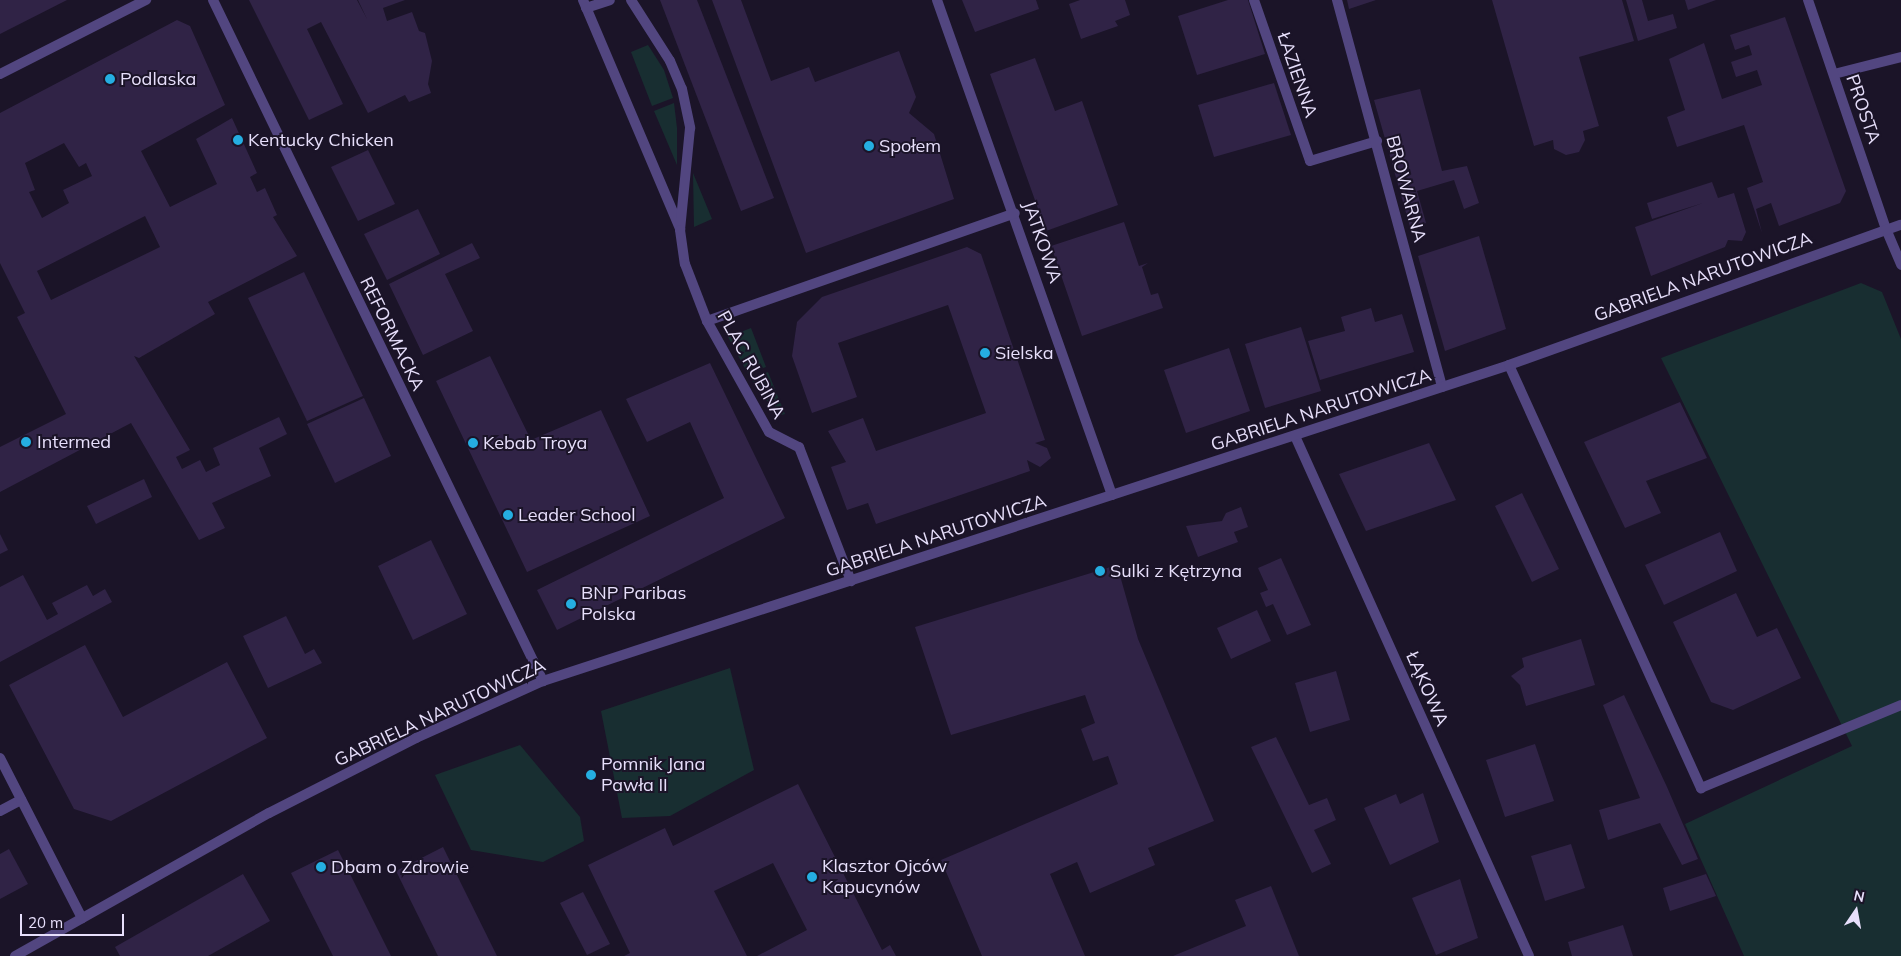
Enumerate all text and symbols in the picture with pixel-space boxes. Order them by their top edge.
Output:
street label: ŁAZIENNA [1272,30,1322,120]
place label: Podlaska [120,68,196,90]
street label: PROSTA [1841,72,1885,146]
marker: Podlaska [104,73,116,85]
place label: Kentucky Chicken [248,129,394,151]
street label: BROWARNA [1381,133,1431,245]
marker: Kentucky Chicken [232,134,244,146]
place label: Społem [879,135,941,157]
marker: Społem [863,140,875,152]
street label: JATKOWA [1018,198,1066,286]
street label: GABRIELA NARUTOWICZA [1591,227,1815,327]
street label: REFORMACKA [355,273,429,395]
street label: PLAC RUBINA [712,307,790,423]
place label: Sielska [995,342,1053,364]
marker: Sielska [979,347,991,359]
street label: GABRIELA NARUTOWICZA [1208,364,1434,456]
place label: Intermed [37,431,111,453]
place label: Kebab Troya [483,432,587,454]
marker: Intermed [19,435,33,449]
marker: Kebab Troya [467,437,479,449]
street label: GABRIELA NARUTOWICZA [823,490,1049,582]
place label: Leader School [518,504,636,526]
marker: Leader School [502,509,514,521]
place label: Sulki z Kętrzyna [1110,560,1242,582]
marker: Sulki z Kętrzyna [1094,565,1106,577]
place label: BNP Paribas Polska [581,583,687,626]
marker: BNP Paribas Polska [565,598,577,610]
street label: ŁĄKOWA [1401,648,1453,730]
street label: GABRIELA NARUTOWICZA [331,655,549,771]
place label: Pomnik Jana Pawła II [601,754,705,796]
marker: Pomnik Jana Pawła II [585,769,597,781]
place label: Dbam o Zdrowie [331,856,469,878]
place label: Klasztor Ojców Kapucynów [822,856,947,899]
marker: Dbam o Zdrowie [315,861,327,873]
marker: Klasztor Ojców Kapucynów [806,871,818,883]
north arrow [1831,886,1881,936]
text: N [1852,886,1866,906]
scale bar [22,904,126,936]
text: 20 m [28,913,63,932]

